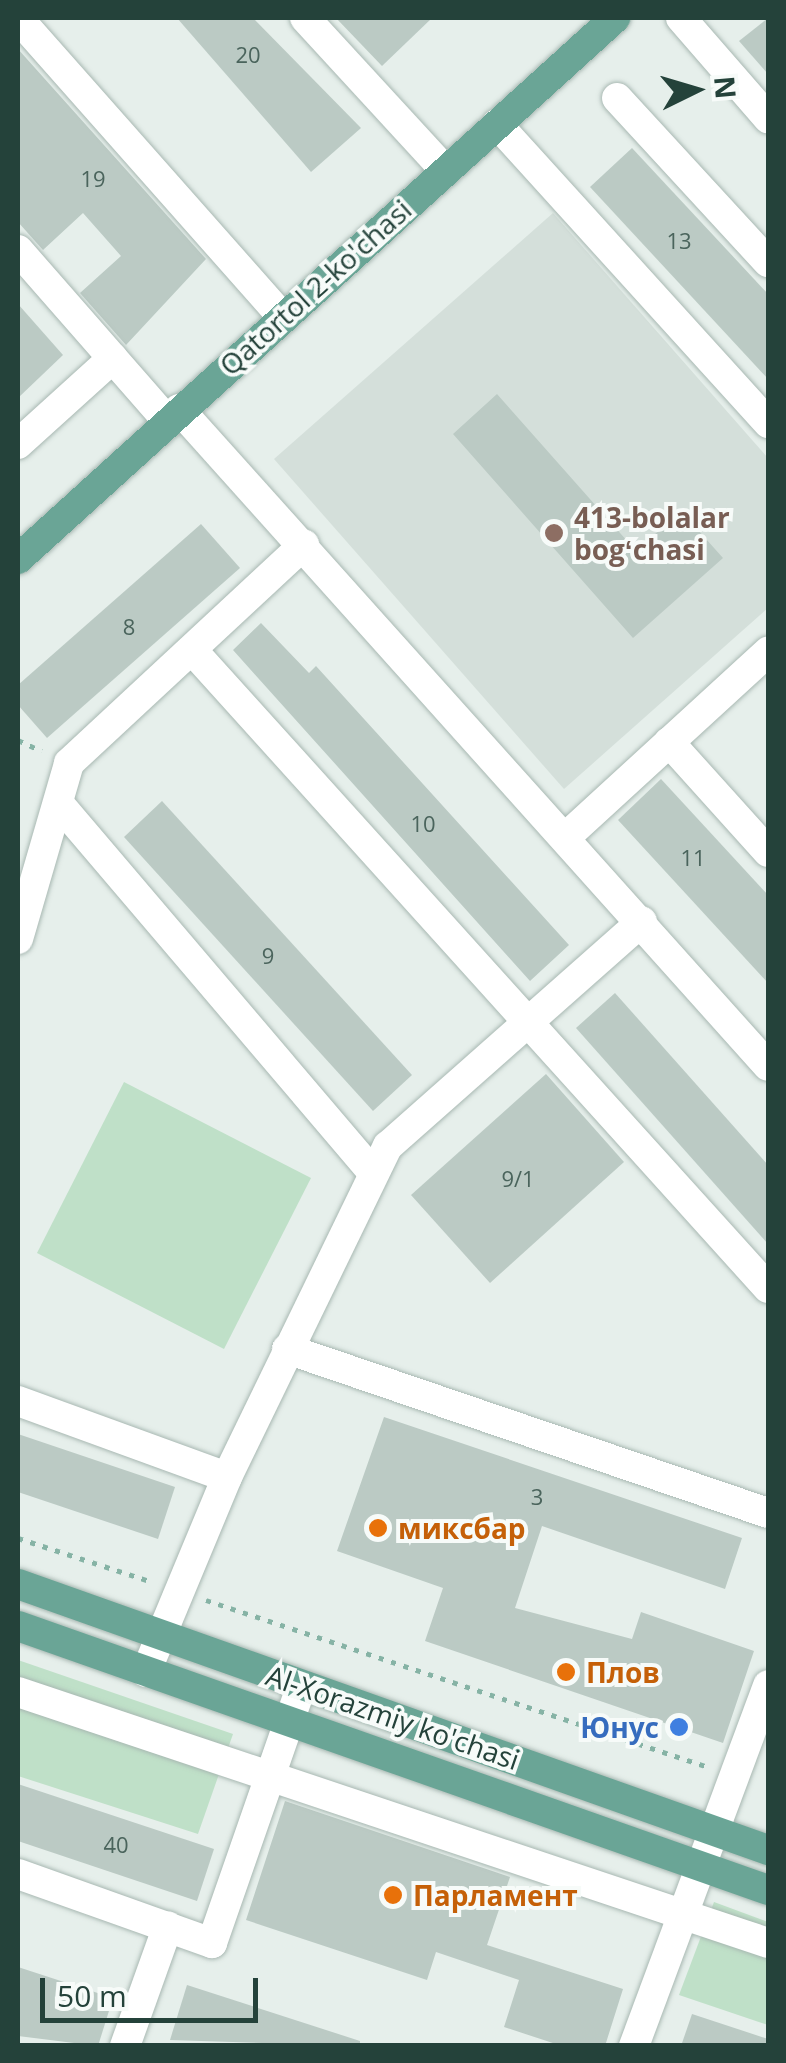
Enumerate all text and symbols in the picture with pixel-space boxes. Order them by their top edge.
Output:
north arrow [646,40,746,140]
house number: 20 [235,42,261,68]
text: N [706,74,746,100]
house number: 19 [80,166,106,192]
street label: Qatortol 2-ko'chasi [212,192,418,382]
house number: 13 [666,228,692,254]
place label: 413-bolalar bogʻchasi [574,500,730,566]
marker: 413-bolalar bogʻchasi [543,522,565,544]
house number: 8 [123,614,135,640]
house number: 10 [410,811,436,837]
house number: 11 [680,845,706,871]
house number: 9 [262,943,274,969]
house number: 9/1 [501,1166,535,1192]
house number: 3 [531,1484,543,1510]
place label: миксбар [398,1511,526,1545]
marker: миксбар [367,1517,389,1539]
place label: Плов [586,1655,660,1689]
street label: Al-Xorazmiy ko'chasi [262,1658,524,1776]
marker: Плов [555,1661,577,1683]
place label: Юнус [580,1710,659,1744]
marker: Юнус [668,1716,690,1738]
house number: 40 [103,1832,129,1858]
place label: Парламент [413,1878,578,1912]
marker: Парламент [382,1884,404,1906]
scale bar [45,1958,262,2020]
text: 50 m [57,1975,127,2016]

